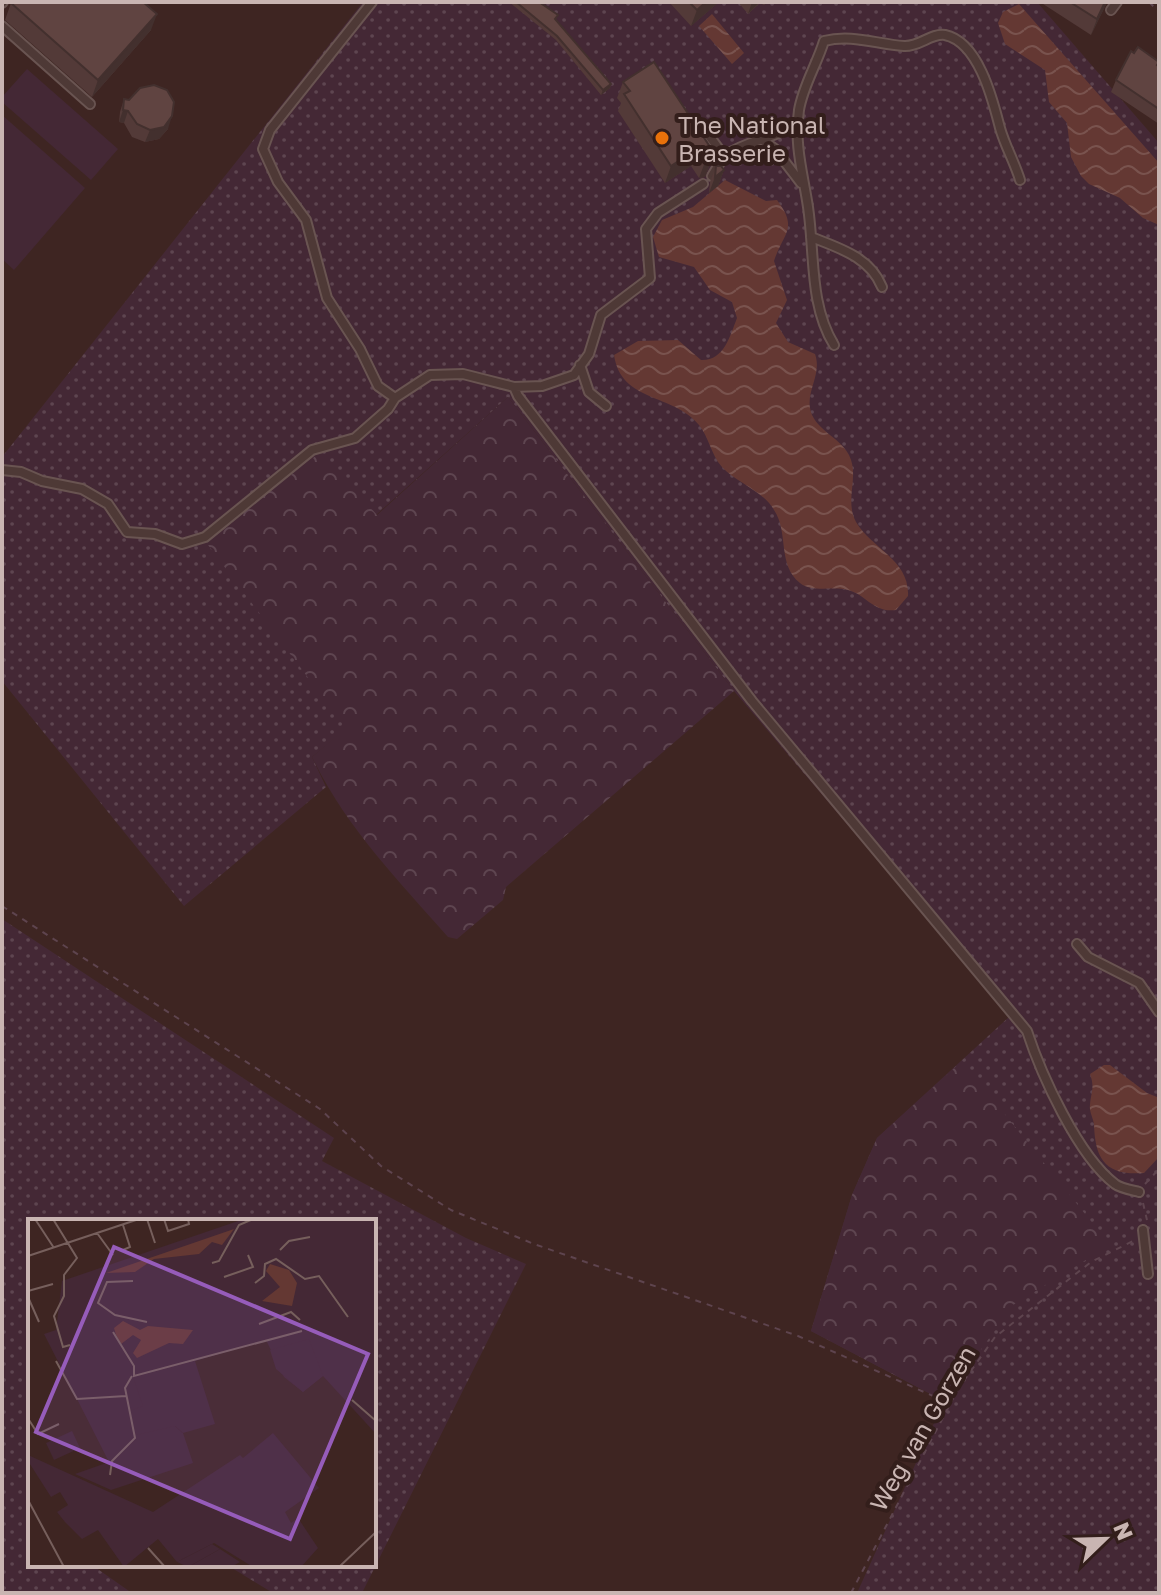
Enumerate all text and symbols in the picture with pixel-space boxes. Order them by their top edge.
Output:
place label: The National Brasserie [678,110,826,167]
marker: The National Brasserie [653,129,671,147]
inset map [28,1219,376,1567]
street label: Weg van Gorzen [863,1340,981,1516]
north arrow [1065,1499,1145,1579]
text: N [1108,1518,1140,1544]

